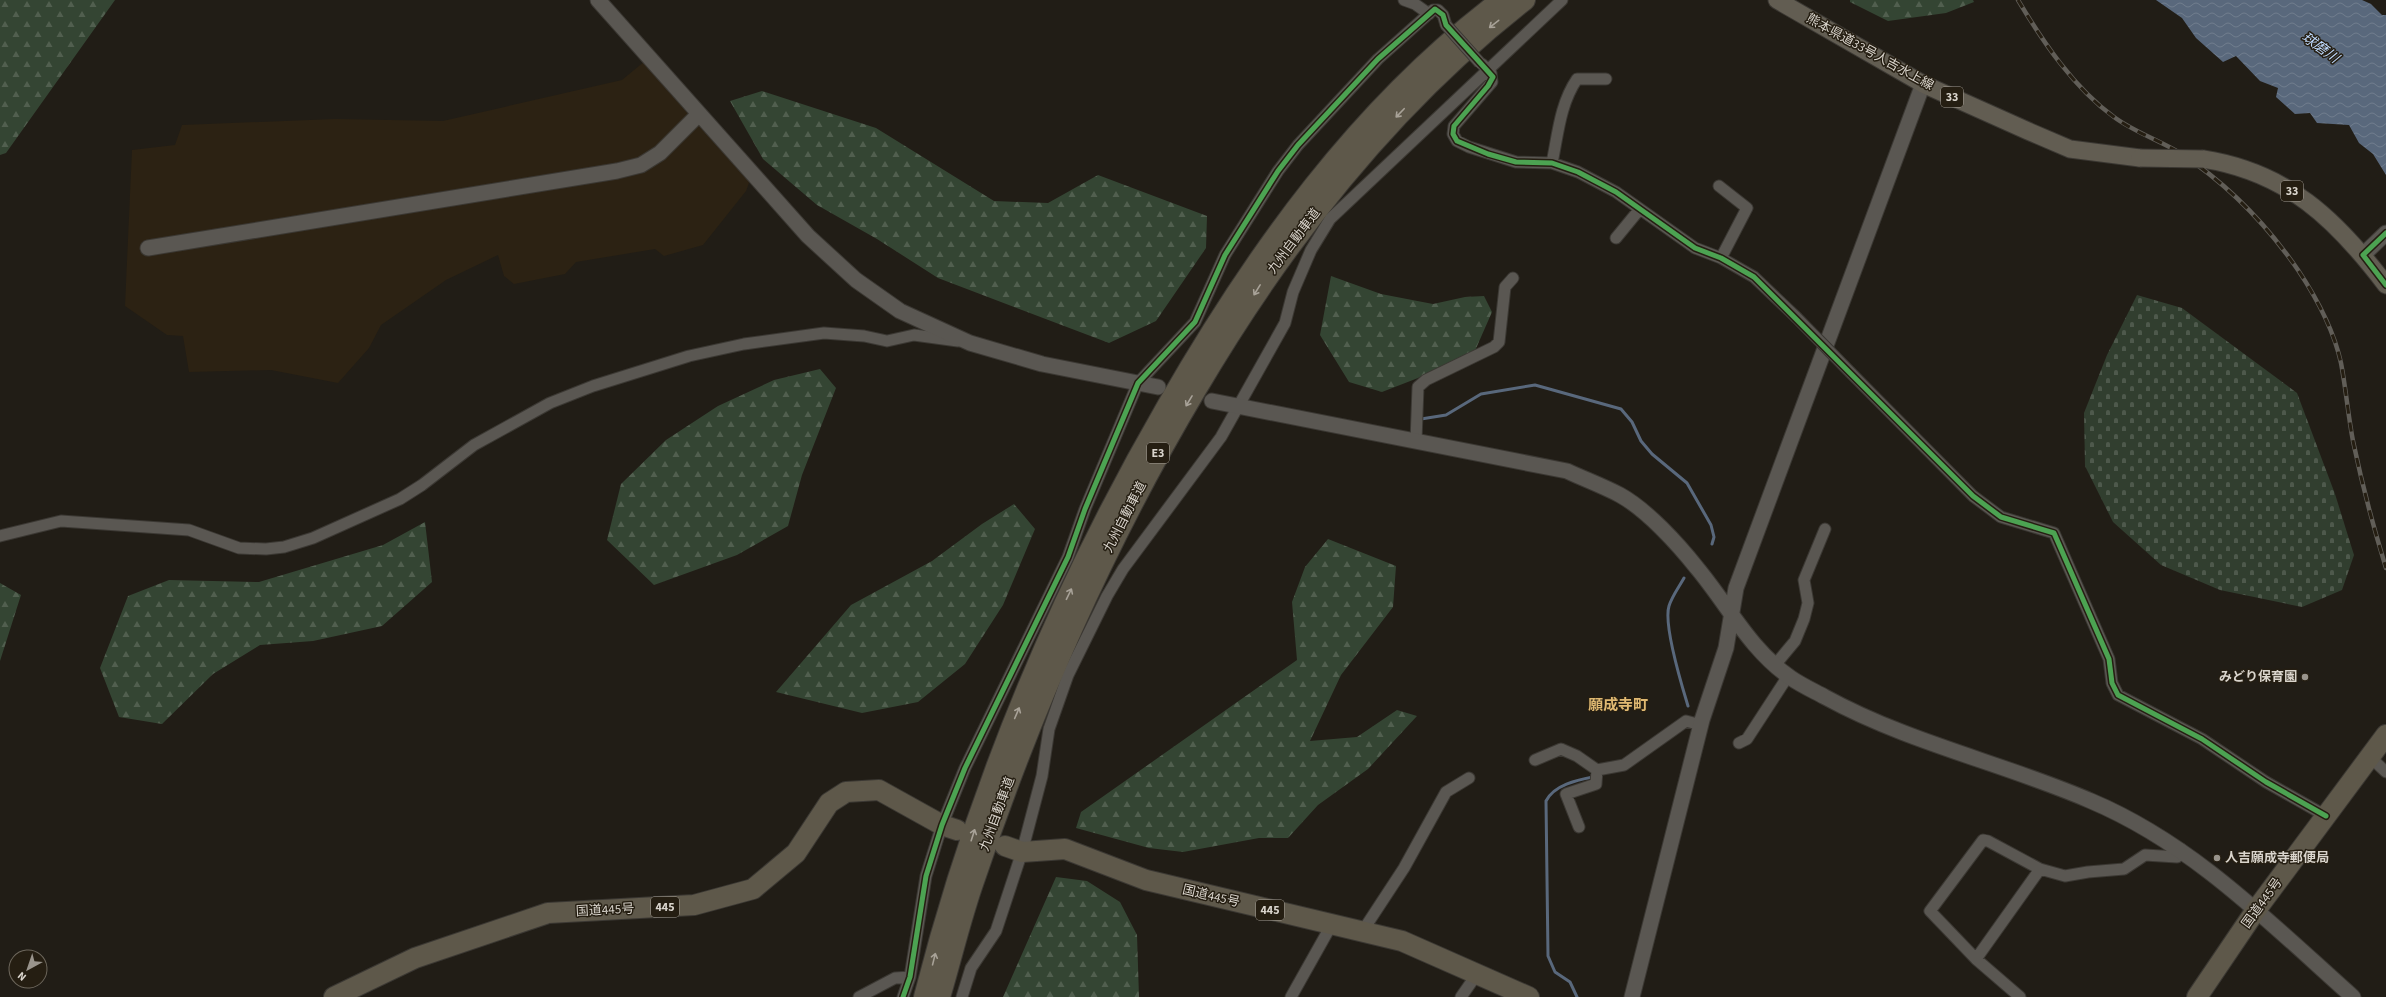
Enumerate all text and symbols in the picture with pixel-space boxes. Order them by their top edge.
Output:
street label: 熊本県道33号人吉水上線 [1803,9,1937,95]
one-way arrow [1489,20,1500,28]
water label: 球磨川 [2297,28,2344,70]
road number: 33 [1941,87,1963,107]
one-way arrow [1395,108,1405,118]
road number: 33 [2281,181,2303,201]
street label: 九州自動車道 [1263,204,1325,278]
one-way arrow [1253,284,1261,295]
one-way arrow [1184,395,1192,407]
road number: E3 [1147,443,1169,463]
street label: 九州自動車道 [1099,478,1151,556]
one-way arrow [1066,588,1073,600]
place label: みどり保育園 [2219,668,2297,686]
marker: みどり保育園 [2300,672,2310,682]
district label: 願成寺町 [1588,695,1648,716]
one-way arrow [1014,708,1021,720]
street label: 九州自動車道 [975,774,1019,854]
one-way arrow [970,829,977,842]
place label: 人吉願成寺郵便局 [2225,849,2329,867]
marker: 人吉願成寺郵便局 [2212,853,2222,863]
street label: 国道445号 [2238,874,2286,932]
street label: 国道445号 [1181,881,1241,911]
road number: 445 [651,897,679,917]
street label: 国道445号 [575,899,635,921]
road number: 445 [1256,900,1284,920]
north arrow [8,949,48,989]
one-way arrow [930,953,938,966]
text: N [14,968,30,984]

